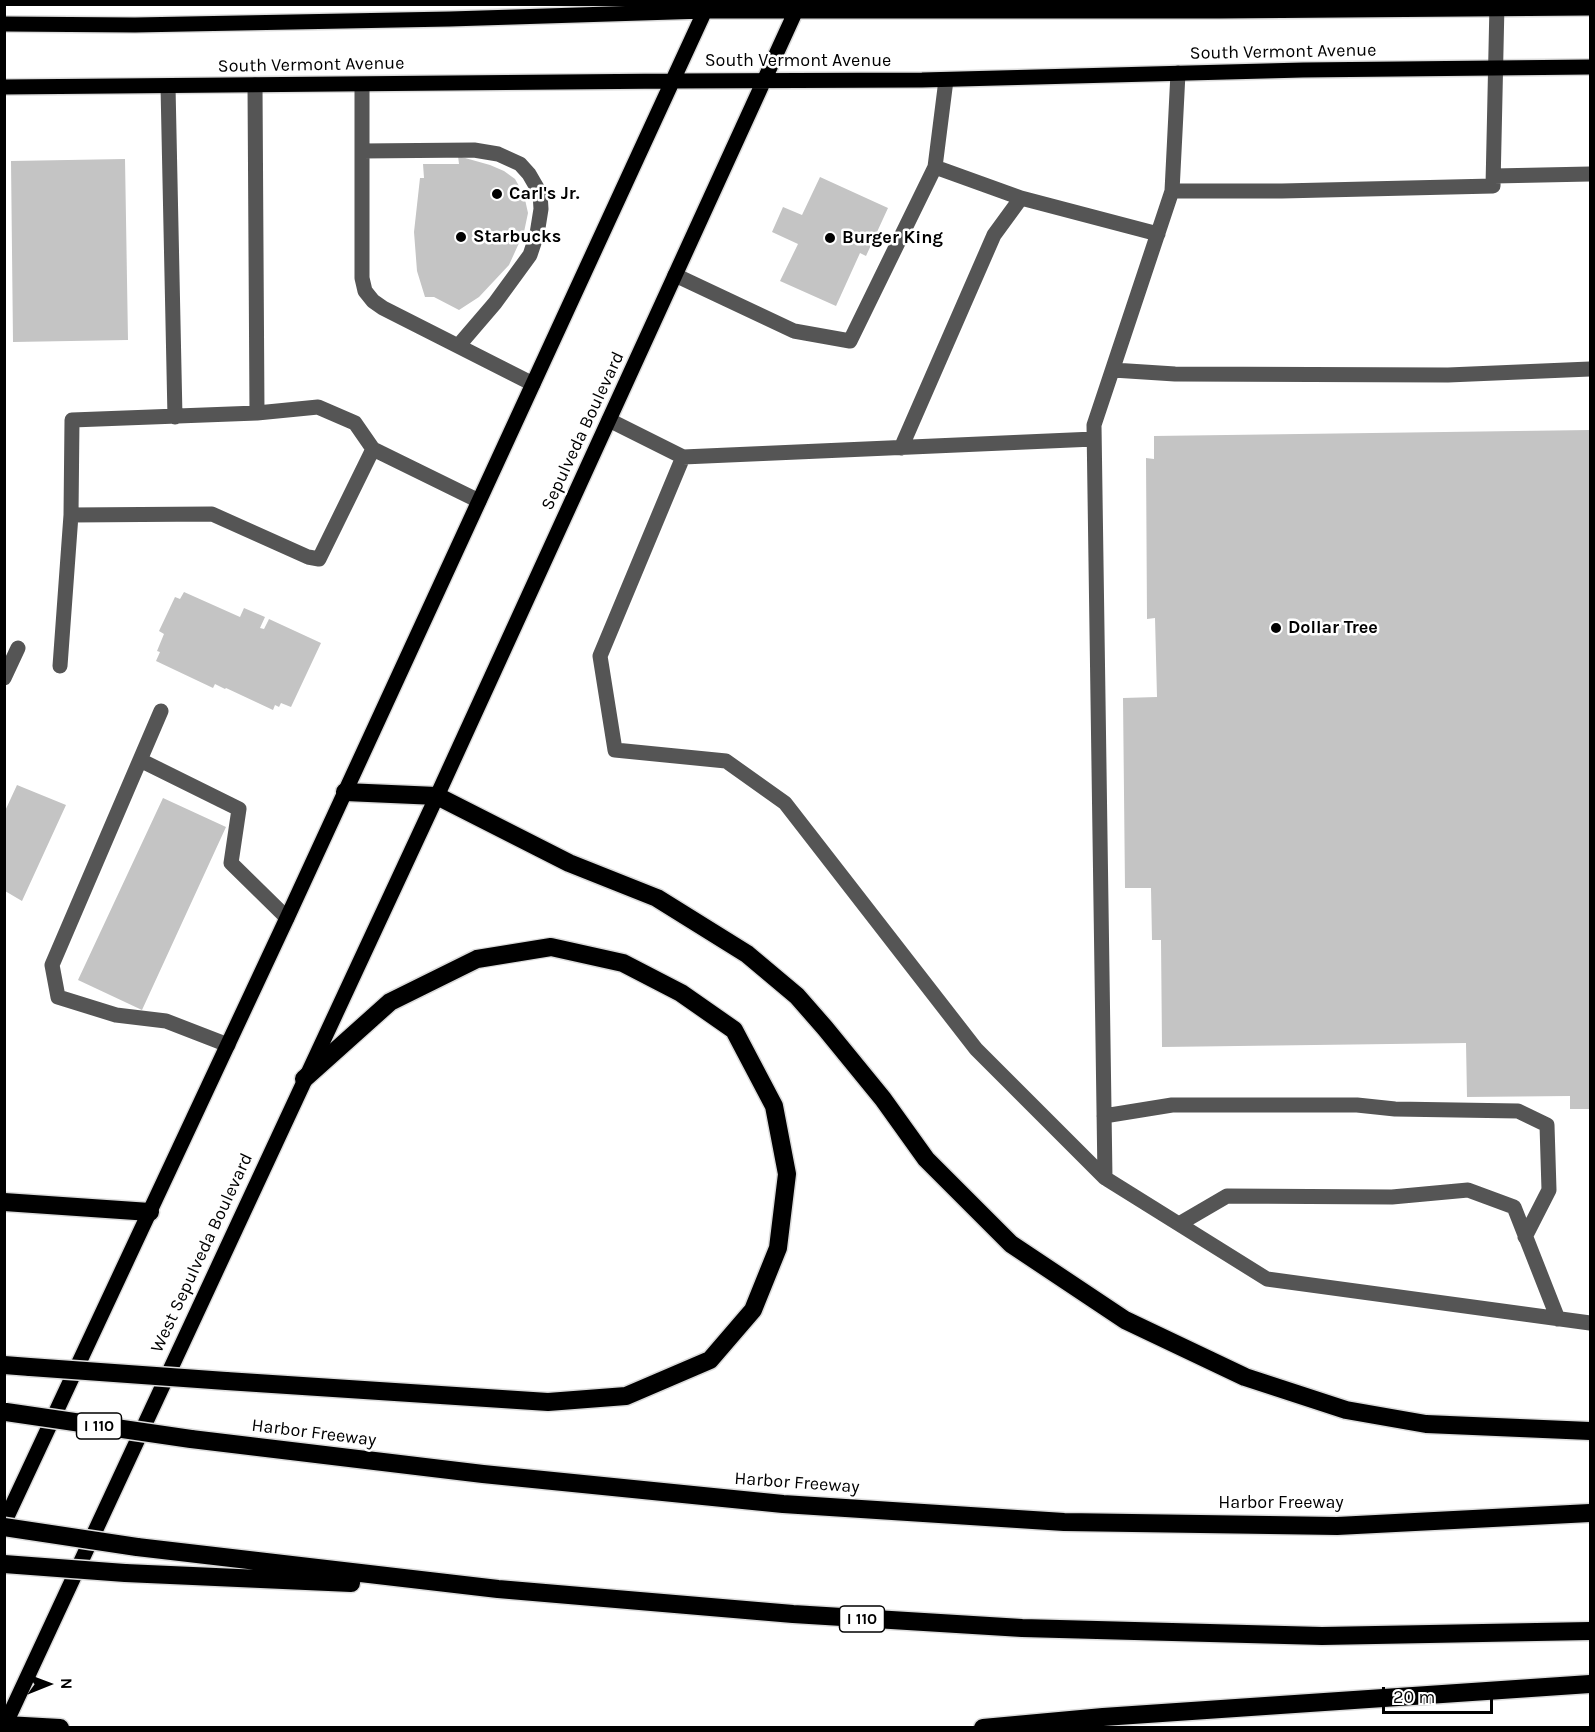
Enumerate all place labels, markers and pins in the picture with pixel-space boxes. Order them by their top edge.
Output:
place label: Carl's Jr. [509,183,580,205]
marker: Carl's Jr. [490,187,504,201]
place label: Starbucks [473,226,561,248]
place label: Burger King [842,227,943,249]
marker: Starbucks [454,230,468,244]
marker: Burger King [823,231,837,245]
place label: Dollar Tree [1288,617,1378,639]
marker: Dollar Tree [1269,621,1283,635]

